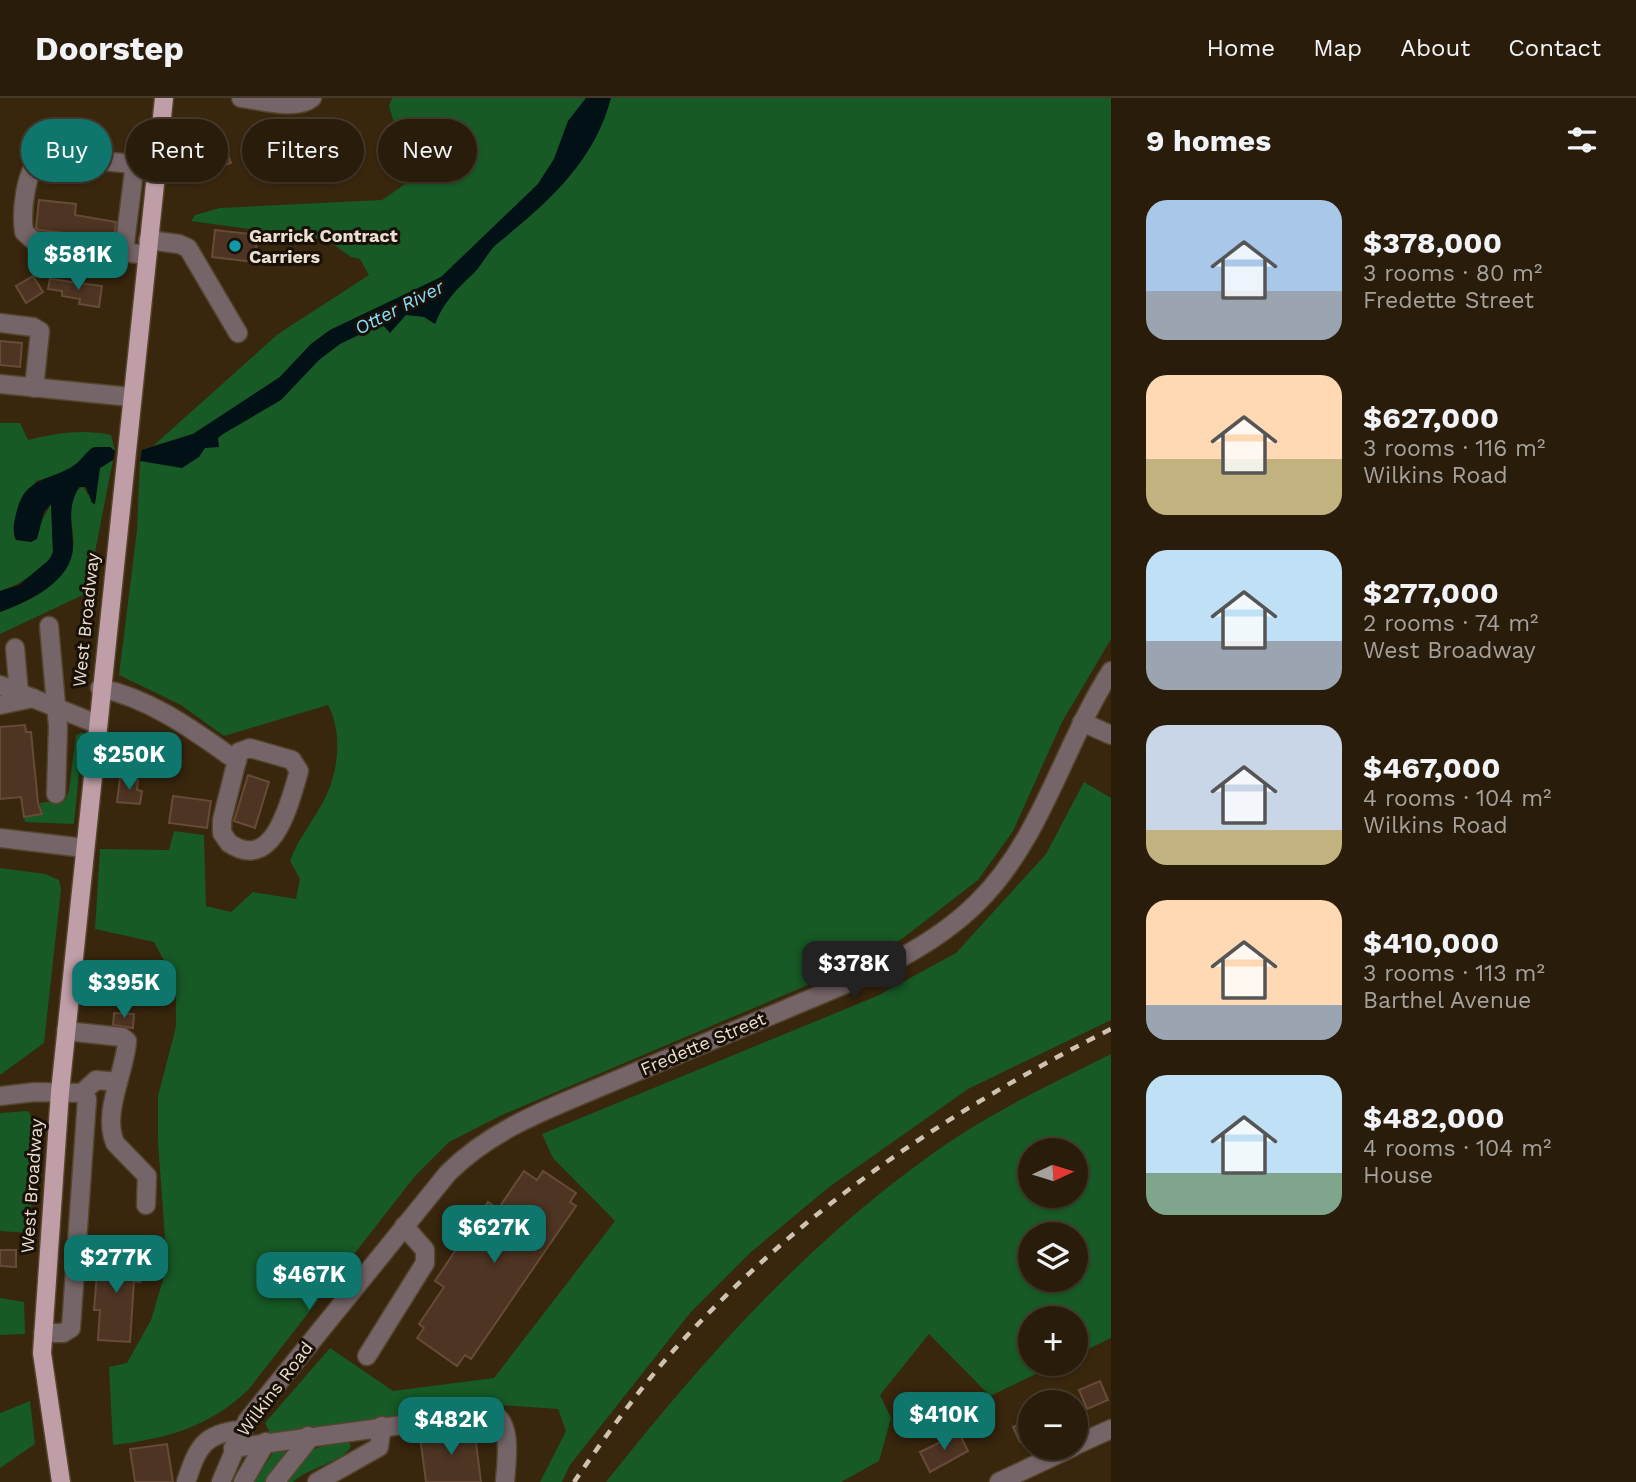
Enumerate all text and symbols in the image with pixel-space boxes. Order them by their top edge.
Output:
text: Doorstep [35,29,184,68]
text: Home [1207,34,1275,62]
text: Map [1313,34,1362,62]
text: About [1400,34,1470,62]
text: Contact [1508,34,1601,62]
chip: Buy [21,119,112,182]
chip: Rent [126,119,228,182]
chip: Filters [242,119,364,182]
chip: New [378,119,477,182]
icon: filters [1563,121,1601,159]
text: 9 homes [1146,123,1271,158]
place label: Garrick Contract Carriers [249,225,398,267]
text: $378,000 [1363,225,1502,260]
icon: home [1202,228,1286,312]
pin: $581K [29,232,127,292]
marker: Garrick Contract Carriers [227,238,243,254]
text: $581K [44,241,112,268]
text: 3 rooms · 80 m² [1363,260,1542,287]
water label: Otter River [351,275,448,340]
text: Fredette Street [1363,287,1534,314]
text: $627,000 [1363,400,1499,435]
icon: home [1202,403,1286,487]
text: 3 rooms · 116 m² [1363,435,1545,462]
text: Wilkins Road [1363,462,1508,489]
street label: West Broadway [68,551,103,688]
text: $277,000 [1363,575,1499,610]
icon: home [1202,578,1286,662]
text: 2 rooms · 74 m² [1363,610,1538,637]
text: West Broadway [1363,637,1536,664]
pin: $250K [80,732,178,792]
text: $250K [93,741,165,768]
text: $467,000 [1363,750,1500,785]
icon: home [1202,753,1286,837]
text: 4 rooms · 104 m² [1363,785,1551,812]
text: Wilkins Road [1363,812,1508,839]
text: $410,000 [1363,925,1499,960]
icon: home [1202,928,1286,1012]
pin: $378K [805,942,903,1001]
text: $378K [818,950,890,977]
pin: $395K [75,960,173,1020]
text: 3 rooms · 113 m² [1363,960,1545,987]
text: $395K [88,969,160,996]
text: Barthel Avenue [1363,987,1531,1014]
street label: Fredette Street [637,1008,769,1079]
text: $482,000 [1363,1100,1505,1135]
icon: home [1202,1103,1286,1187]
street label: West Broadway [16,1117,47,1254]
text: 4 rooms · 104 m² [1363,1135,1551,1162]
north arrow [1018,1138,1088,1208]
map controls [1018,1138,1088,1460]
text: House [1363,1162,1433,1189]
pin: $627K [445,1206,543,1265]
text: $627K [458,1214,530,1241]
button: layers [1018,1222,1088,1292]
pin: $277K [67,1236,165,1295]
text: $277K [80,1244,152,1271]
pin: $467K [260,1252,358,1312]
text: $467K [272,1261,346,1288]
button: + [1018,1306,1088,1376]
street label: Wilkins Road [232,1337,317,1440]
button: − [1018,1390,1088,1460]
pin: $410K [895,1392,993,1452]
pin: $482K [402,1398,500,1457]
text: $410K [909,1401,979,1428]
text: $482K [414,1406,488,1433]

